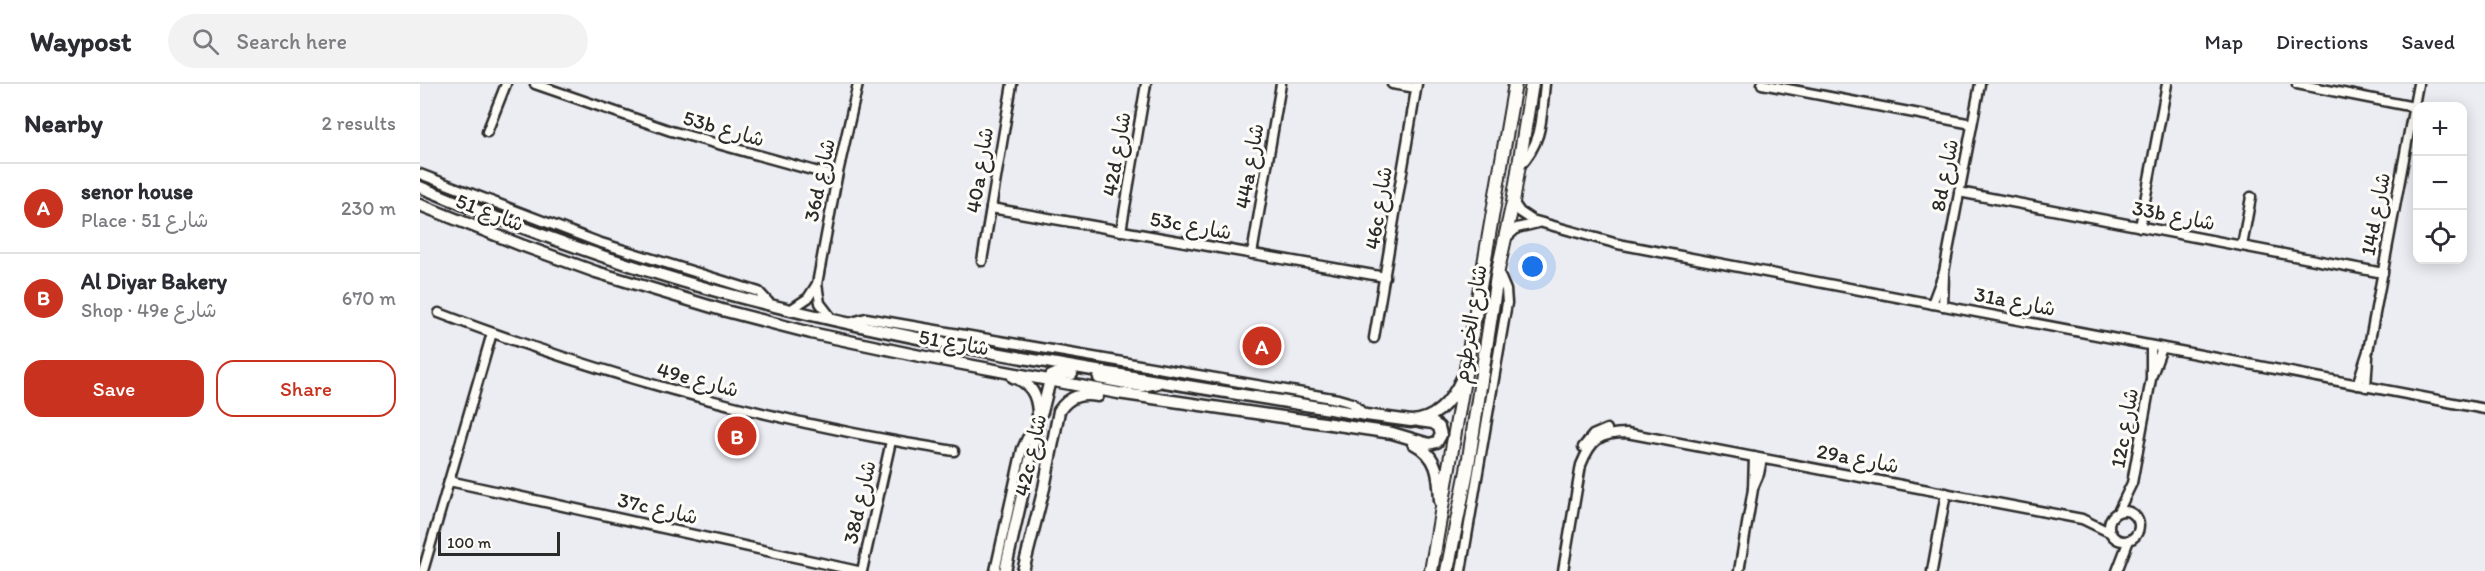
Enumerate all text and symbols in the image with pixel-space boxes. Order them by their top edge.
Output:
search box [168,14,588,68]
text: Waypost [30,24,132,58]
icon: search [189,25,222,58]
text: Search here [237,28,347,55]
text: Map [2205,29,2243,54]
text: Directions [2276,29,2368,54]
text: Saved [2401,29,2455,54]
map controls [2413,102,2467,264]
button: + [2413,102,2467,156]
street label: 53b شارع [680,104,768,154]
text: Nearby [24,107,103,139]
street label: 42d شارع [1096,110,1139,199]
text: 2 results [322,111,396,135]
street label: 44a شارع [1229,121,1272,211]
street label: 40a شارع [960,125,1001,215]
street label: 36d شارع [798,136,843,224]
street label: 8d شارع [1925,137,1966,214]
button: − [2413,156,2467,210]
street label: 46c شارع [1359,165,1400,252]
street label: 14d شارع [2355,170,2398,258]
text: senor house [81,178,193,205]
street label: شارع 51 [451,188,528,239]
street label: 33b شارع [2130,195,2218,238]
text: A [37,196,50,220]
text: 230 m [341,196,396,220]
street label: 53c شارع [1148,206,1234,247]
text: Place · شارع 51 [81,208,208,232]
button: locate [2413,210,2467,264]
your location [1518,252,1547,281]
street label: شارع الخرطوم [1448,263,1496,386]
text: Al Diyar Bakery [81,268,227,295]
street label: 31a شارع [1972,281,2058,324]
text: B [37,286,50,310]
text: 670 m [342,286,396,310]
text: Shop · 49e شارع [81,298,217,322]
street label: شارع 51 [916,324,991,363]
pin: A [1242,324,1282,368]
street label: 49e شارع [654,356,742,405]
button: Save [24,360,204,417]
button: Share [216,360,396,417]
street label: 12c شارع [2105,386,2146,470]
street label: 42c شارع [1008,411,1055,499]
pin: B [718,414,756,458]
street label: 29a شارع [1814,438,1901,481]
street label: 38d شارع [837,458,884,547]
street label: 37c شارع [615,487,701,532]
scale bar [438,529,560,556]
text: 100 m [447,533,491,552]

